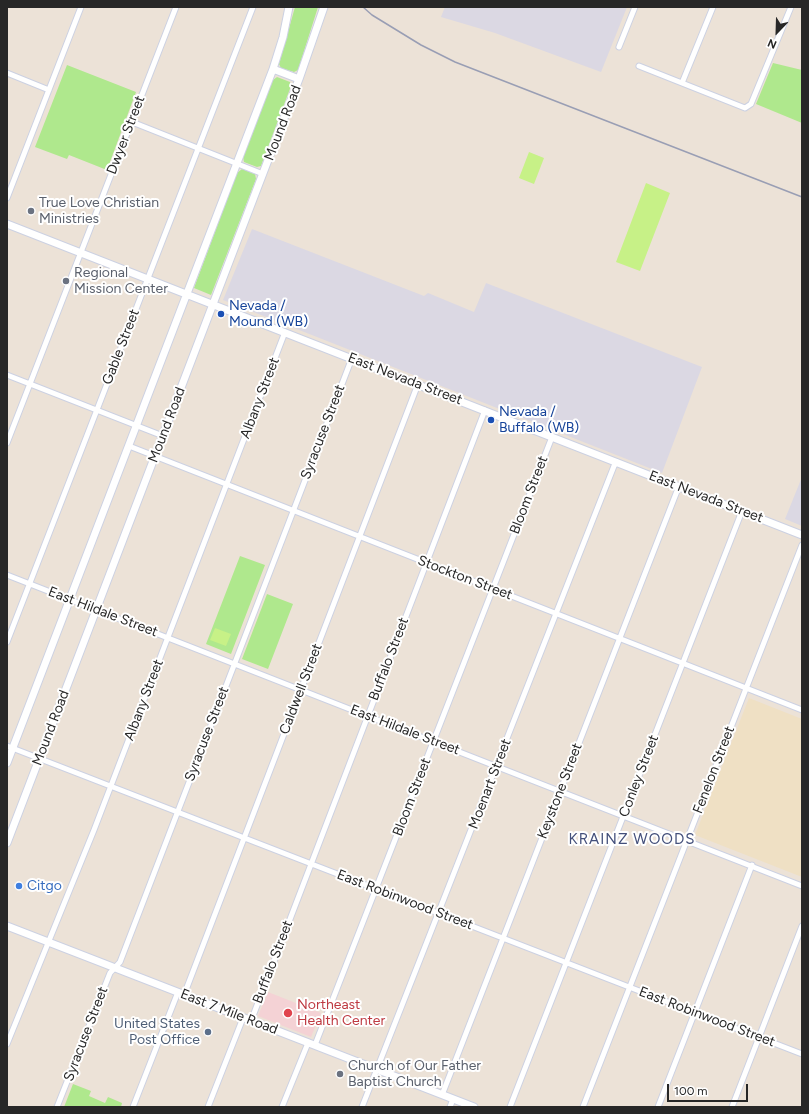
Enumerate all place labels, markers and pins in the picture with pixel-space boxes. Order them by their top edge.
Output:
place label: True Love Christian Ministries [39,195,159,228]
marker: True Love Christian Ministries [26,206,36,216]
place label: Regional Mission Center [74,265,168,298]
marker: Regional Mission Center [61,276,71,286]
place label: Nevada / Mound (WB) [229,298,308,330]
marker: Nevada / Mound (WB) [216,309,226,319]
place label: Nevada / Buffalo (WB) [499,404,579,436]
marker: Nevada / Buffalo (WB) [486,415,496,425]
place label: Citgo [27,878,62,894]
marker: Citgo [14,881,24,891]
place label: Northeast Health Center [297,997,385,1030]
marker: Northeast Health Center [282,1007,294,1019]
place label: United States Post Office [114,1016,200,1048]
marker: United States Post Office [203,1027,213,1037]
place label: Church of Our Father Baptist Church [348,1058,481,1090]
marker: Church of Our Father Baptist Church [335,1069,345,1079]

